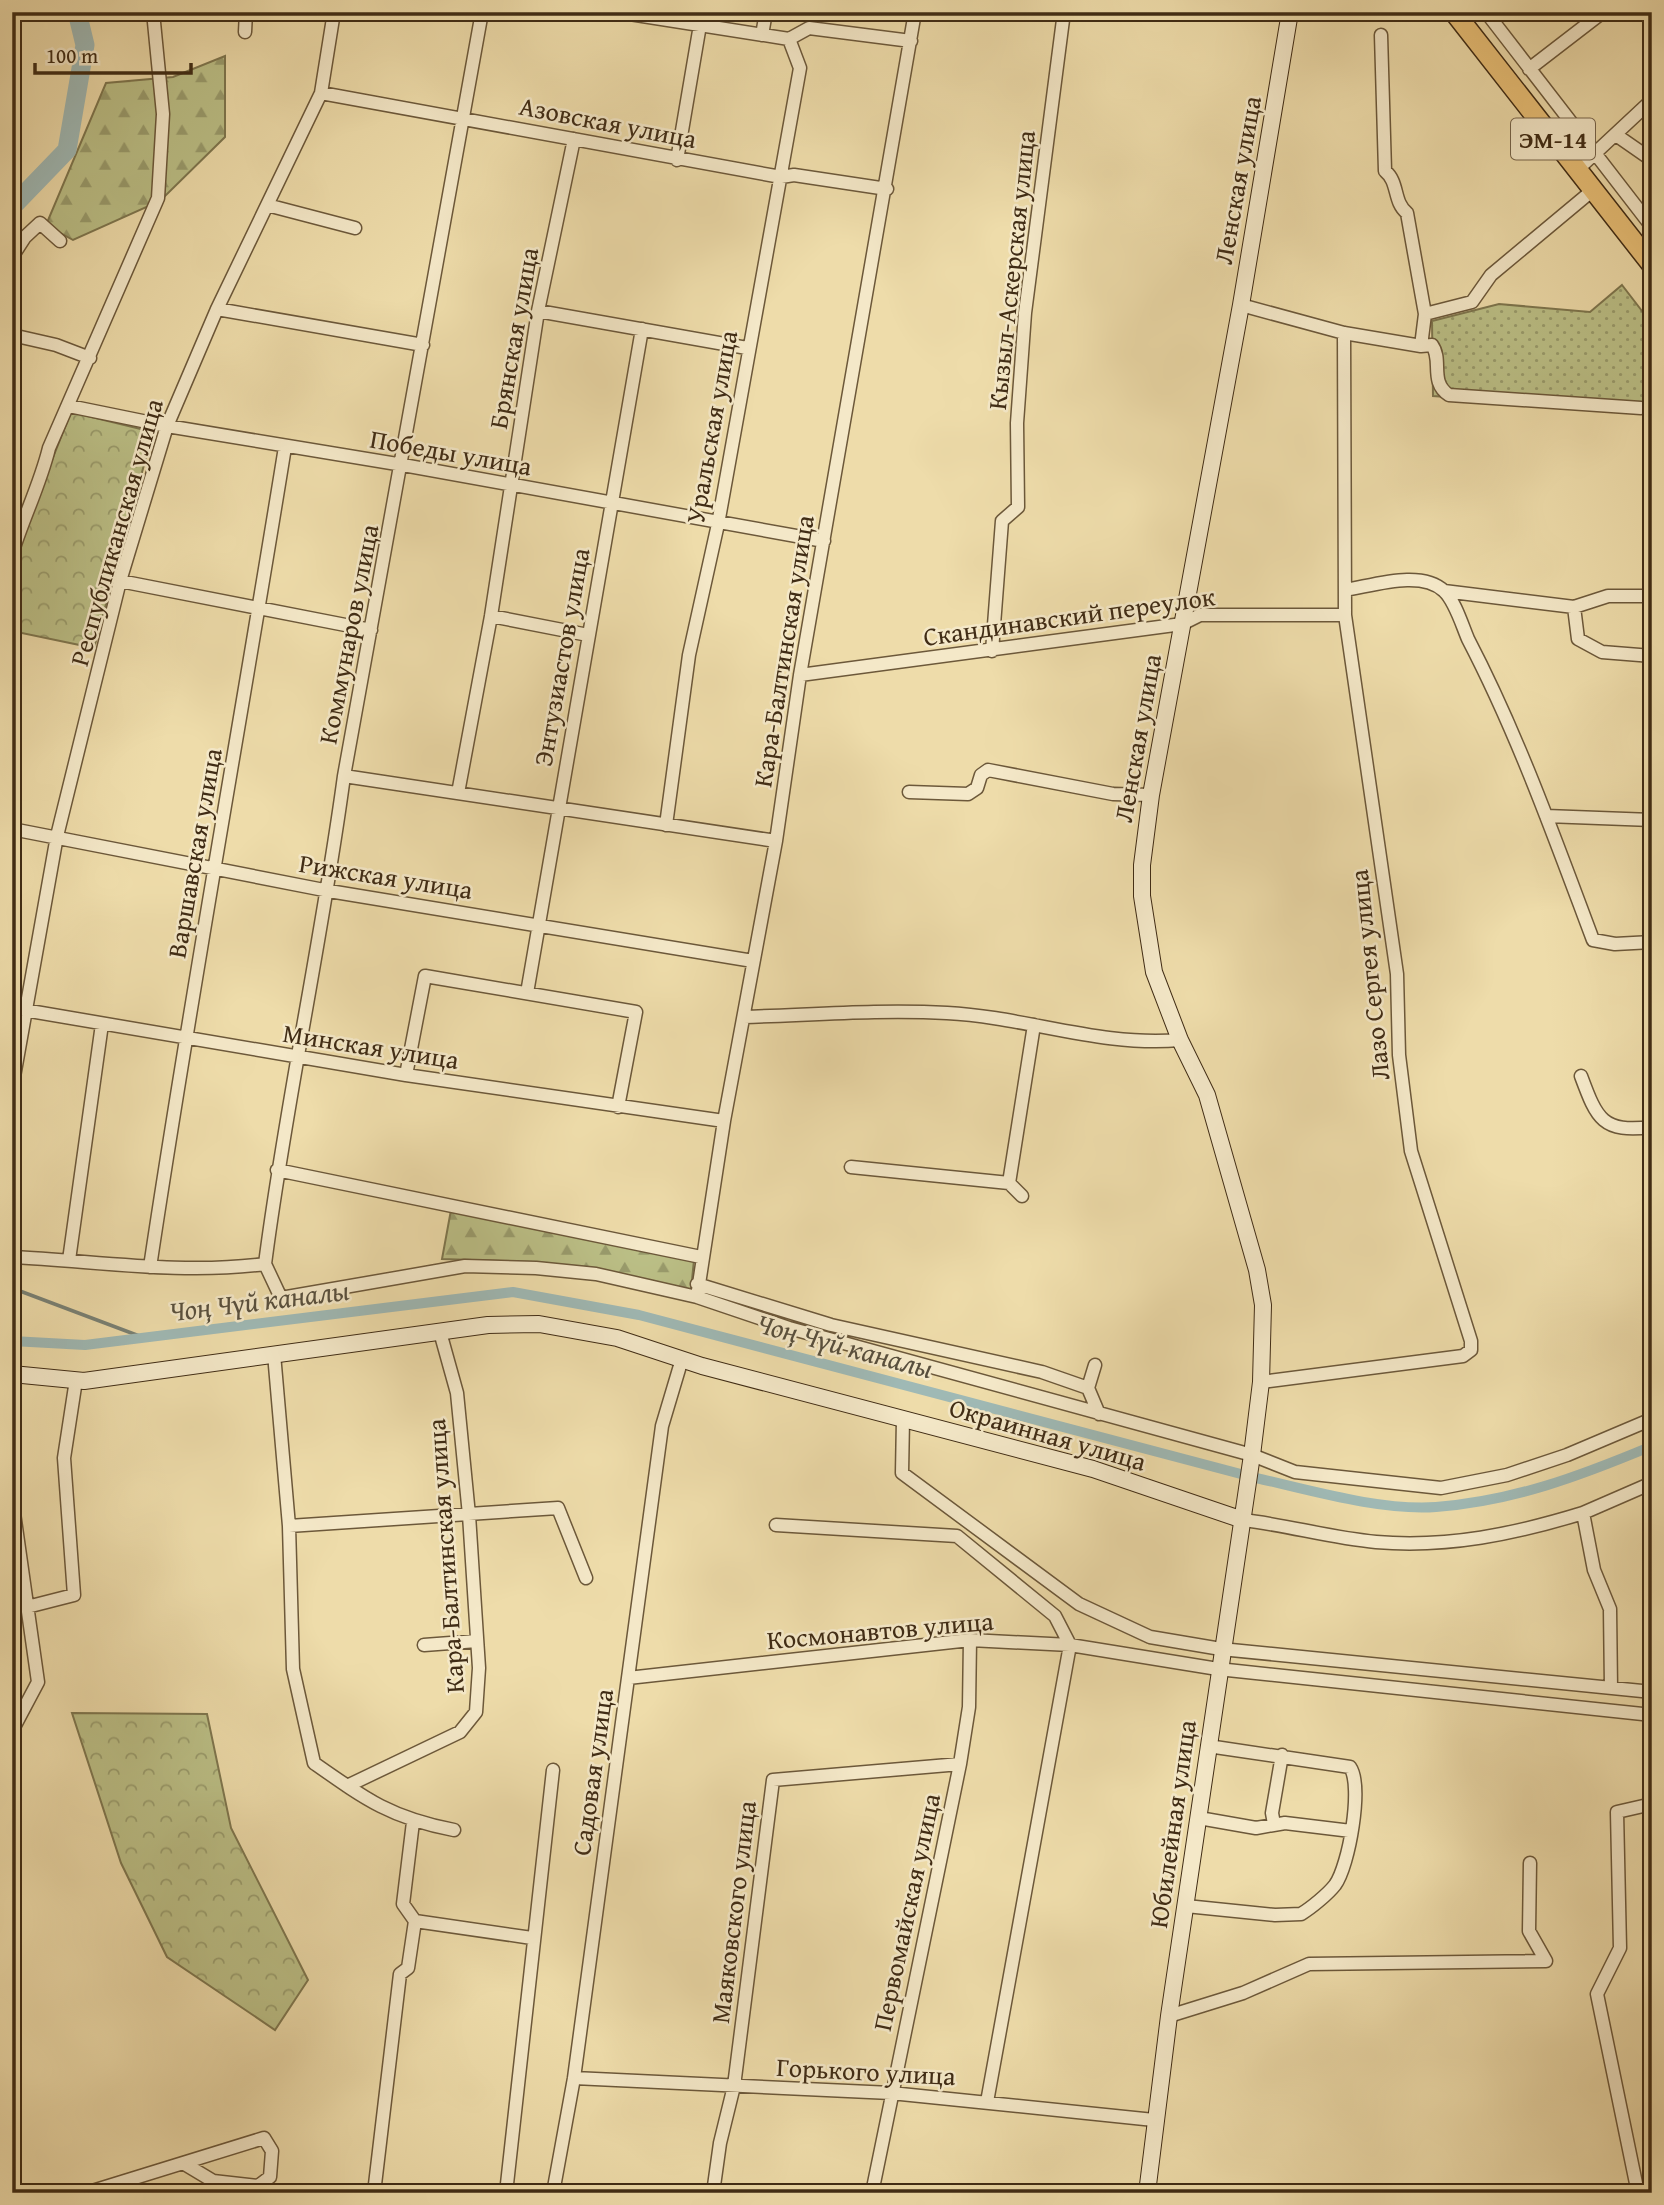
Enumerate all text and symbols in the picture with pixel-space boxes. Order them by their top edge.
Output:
scale bar [35,32,191,76]
text: 100 m [46,40,98,71]
street label: Азовская улица [516,86,700,158]
street label: Ленская улица [1203,92,1271,267]
road number: ЭМ-14 [1511,119,1595,160]
street label: Кызыл-Аскерская улица [977,128,1045,412]
street label: Брянская улица [478,244,548,432]
street label: Уральская улица [675,327,747,527]
street label: Республиканская улица [59,393,173,670]
street label: Победы улица [367,419,536,486]
street label: Кара-Балтинская улица [742,512,824,790]
street label: Коммунаров улица [308,520,389,747]
street label: Энтузиастов улица [523,544,599,769]
street label: Скандинавский переулок [921,576,1218,656]
street label: Ленская улица [1103,650,1171,825]
street label: Варшавская улица [156,744,232,961]
street label: Рижская улица [296,843,476,909]
street label: Лазо Сергея улица [1338,867,1399,1082]
street label: Минская улица [280,1013,462,1079]
water label: Чоң Чүй каналы [167,1269,351,1331]
water label: Чоң Чүй каналы [752,1302,938,1388]
street label: Окраинная улица [945,1387,1151,1481]
street label: Кара-Балтинская улица [416,1417,474,1694]
street label: Космонавтов улица [765,1601,995,1659]
street label: Садовая улица [561,1685,623,1858]
street label: Юбилейная улица [1138,1717,1206,1930]
street label: Первомайская улица [862,1789,950,2034]
street label: Маяковского улица [700,1798,766,2026]
street label: Горького улица [775,2047,957,2095]

